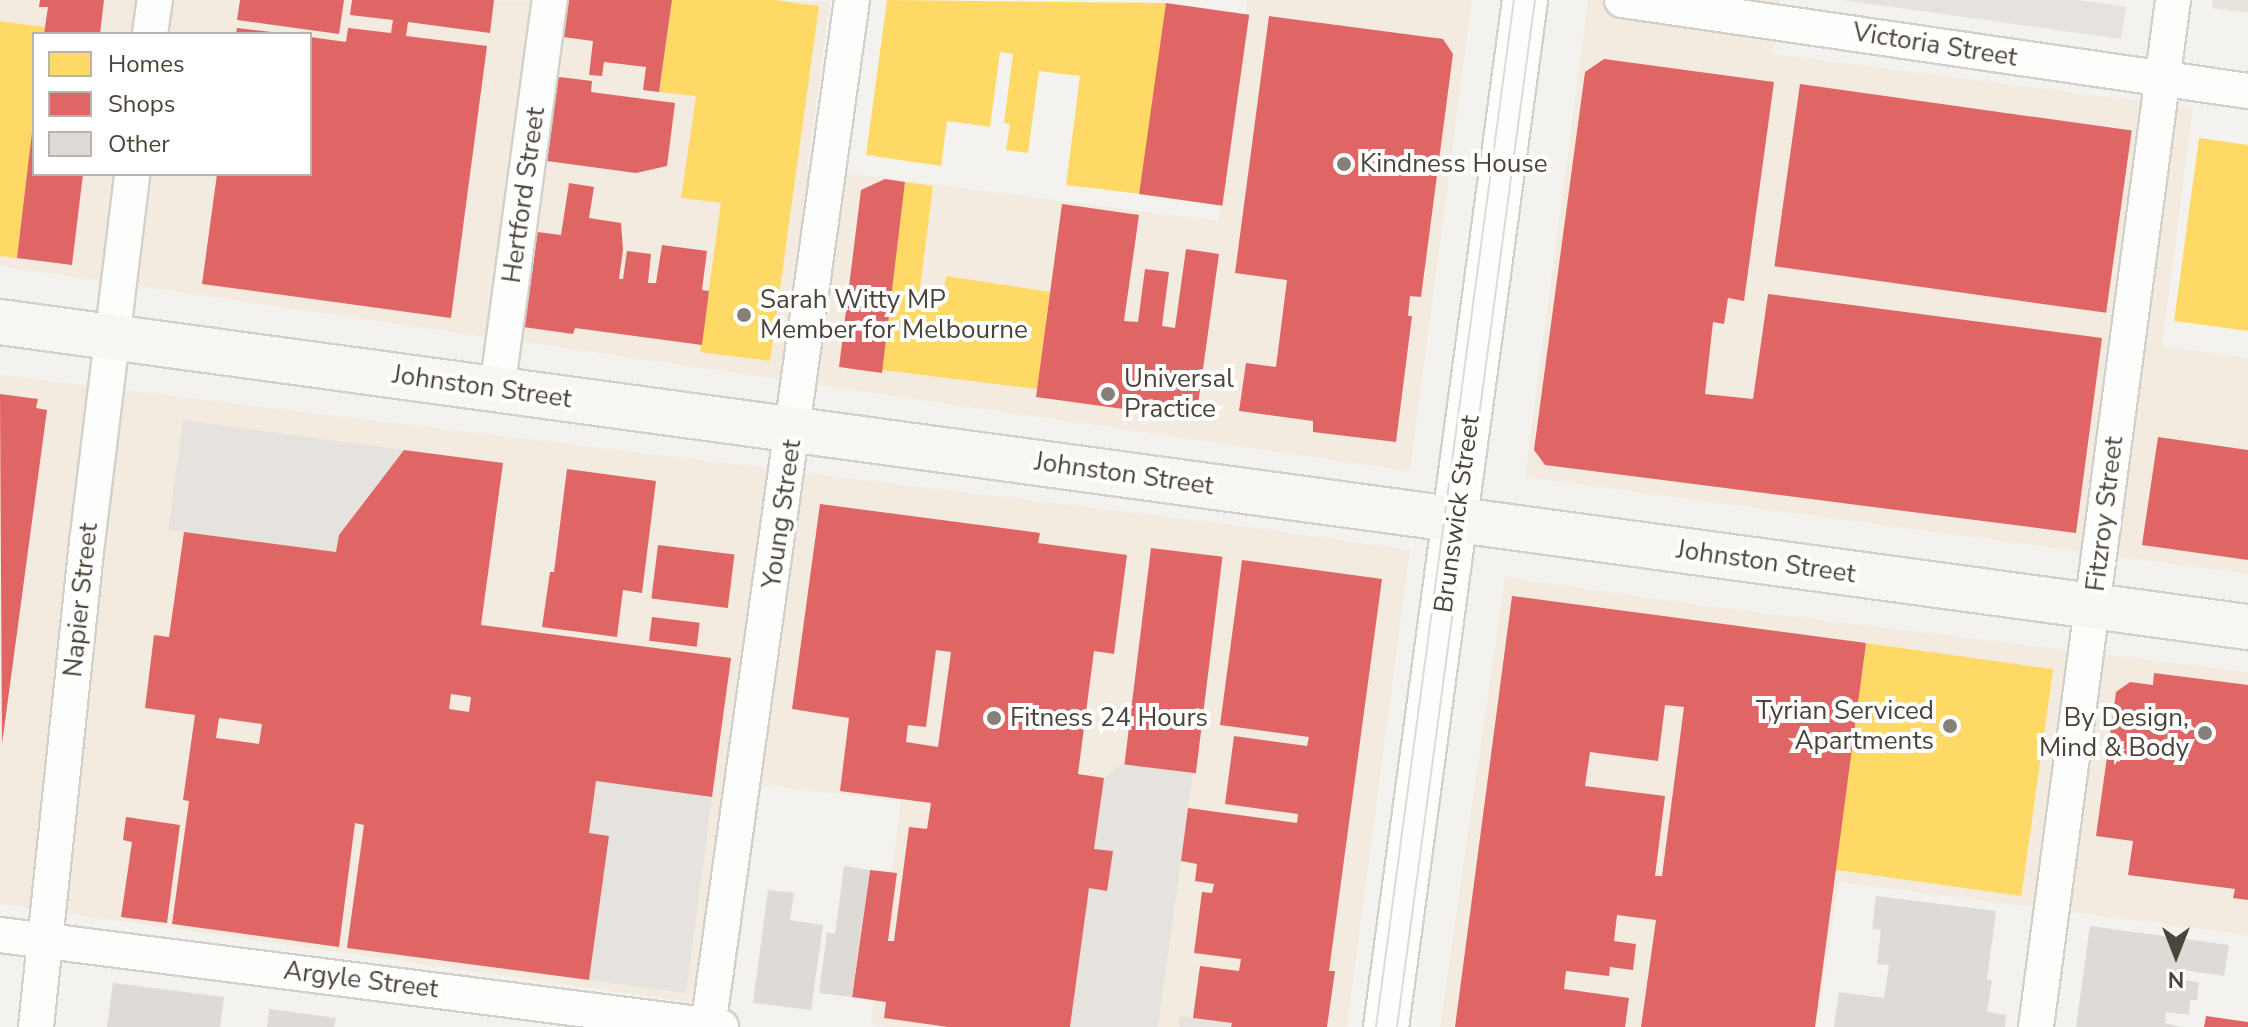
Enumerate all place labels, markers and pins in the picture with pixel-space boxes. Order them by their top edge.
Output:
place label: Kindness House [1360,148,1548,180]
marker: Kindness House [1335,155,1353,173]
place label: Sarah Witty MP Member for Melbourne [760,284,1028,346]
marker: Sarah Witty MP Member for Melbourne [735,306,753,324]
place label: Universal Practice [1124,363,1234,424]
marker: Universal Practice [1099,385,1117,403]
place label: Tyrian Serviced Apartments [1756,695,1934,756]
place label: Fitness 24 Hours [1010,702,1208,734]
place label: By Design, Mind & Body [2039,702,2189,764]
marker: Fitness 24 Hours [985,709,1003,727]
marker: Tyrian Serviced Apartments [1941,717,1959,735]
marker: By Design, Mind & Body [2196,724,2214,742]

